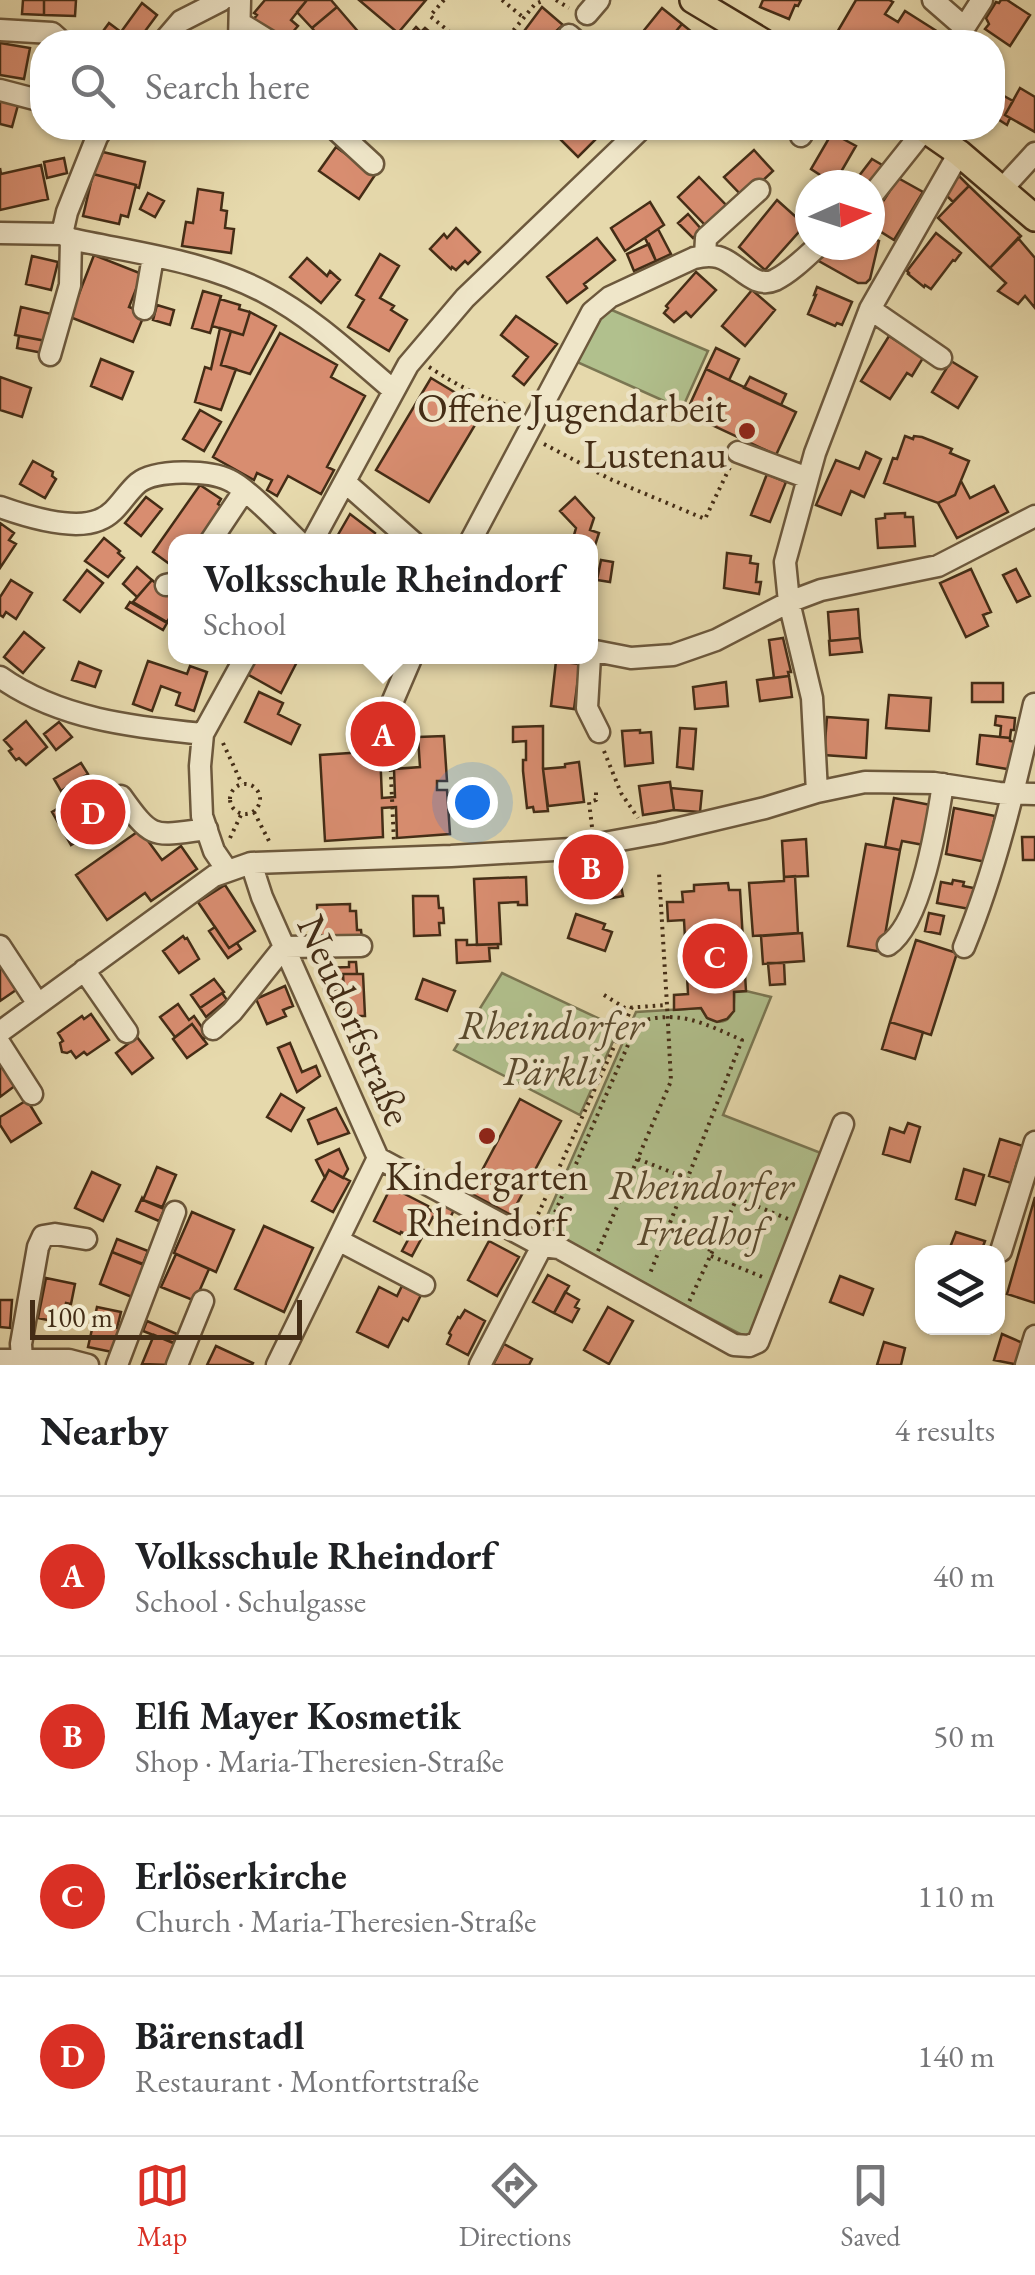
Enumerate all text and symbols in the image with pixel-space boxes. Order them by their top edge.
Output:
search box [30,30,1005,140]
icon: search [65,58,120,113]
text: Search here [145,61,310,110]
north arrow [795,170,885,260]
place label: Offene Jugendarbeit Lustenau [417,382,727,480]
marker: Offene Jugendarbeit Lustenau [736,420,758,442]
popup [168,534,598,664]
text: Volksschule Rheindorf [203,554,563,603]
text: School [203,603,286,645]
pin: A [350,696,416,772]
pin: D [61,774,126,850]
your location [447,777,498,828]
pin: B [558,830,624,904]
street label: Neudorfstraße [285,907,425,1133]
pin: C [682,918,748,994]
park label: Rheindorfer Pärkli [458,999,646,1097]
marker: Kindergarten Rheindorf [476,1125,498,1147]
place label: Kindergarten Rheindorf [385,1150,589,1248]
park label: Rheindorfer Friedhof [608,1159,796,1257]
map controls [915,1245,1005,1335]
button: layers [915,1245,1005,1335]
scale bar [30,1295,302,1340]
text: 100 m [45,1299,113,1335]
text: Nearby [40,1403,169,1458]
text: 4 results [895,1409,995,1451]
text: Volksschule Rheindorf [135,1531,495,1580]
text: A [61,1555,84,1597]
text: 40 m [933,1555,995,1597]
text: School · Schulgasse [135,1580,366,1622]
text: Elfi Mayer Kosmetik [135,1691,461,1740]
text: B [62,1715,83,1757]
text: 50 m [933,1715,995,1757]
text: Shop · Maria-Theresien-Straße [135,1740,504,1782]
text: Erlöserkirche [135,1851,347,1900]
text: C [61,1875,84,1917]
text: 110 m [918,1875,995,1917]
text: Church · Maria-Theresien-Straße [135,1900,536,1942]
text: Bärenstadl [135,2011,304,2060]
text: D [60,2035,85,2077]
text: 140 m [918,2035,995,2077]
text: Restaurant · Montfortstraße [135,2060,479,2102]
tab: Map [135,2158,190,2254]
tab: Directions [459,2158,571,2254]
tab: Saved [840,2158,900,2254]

